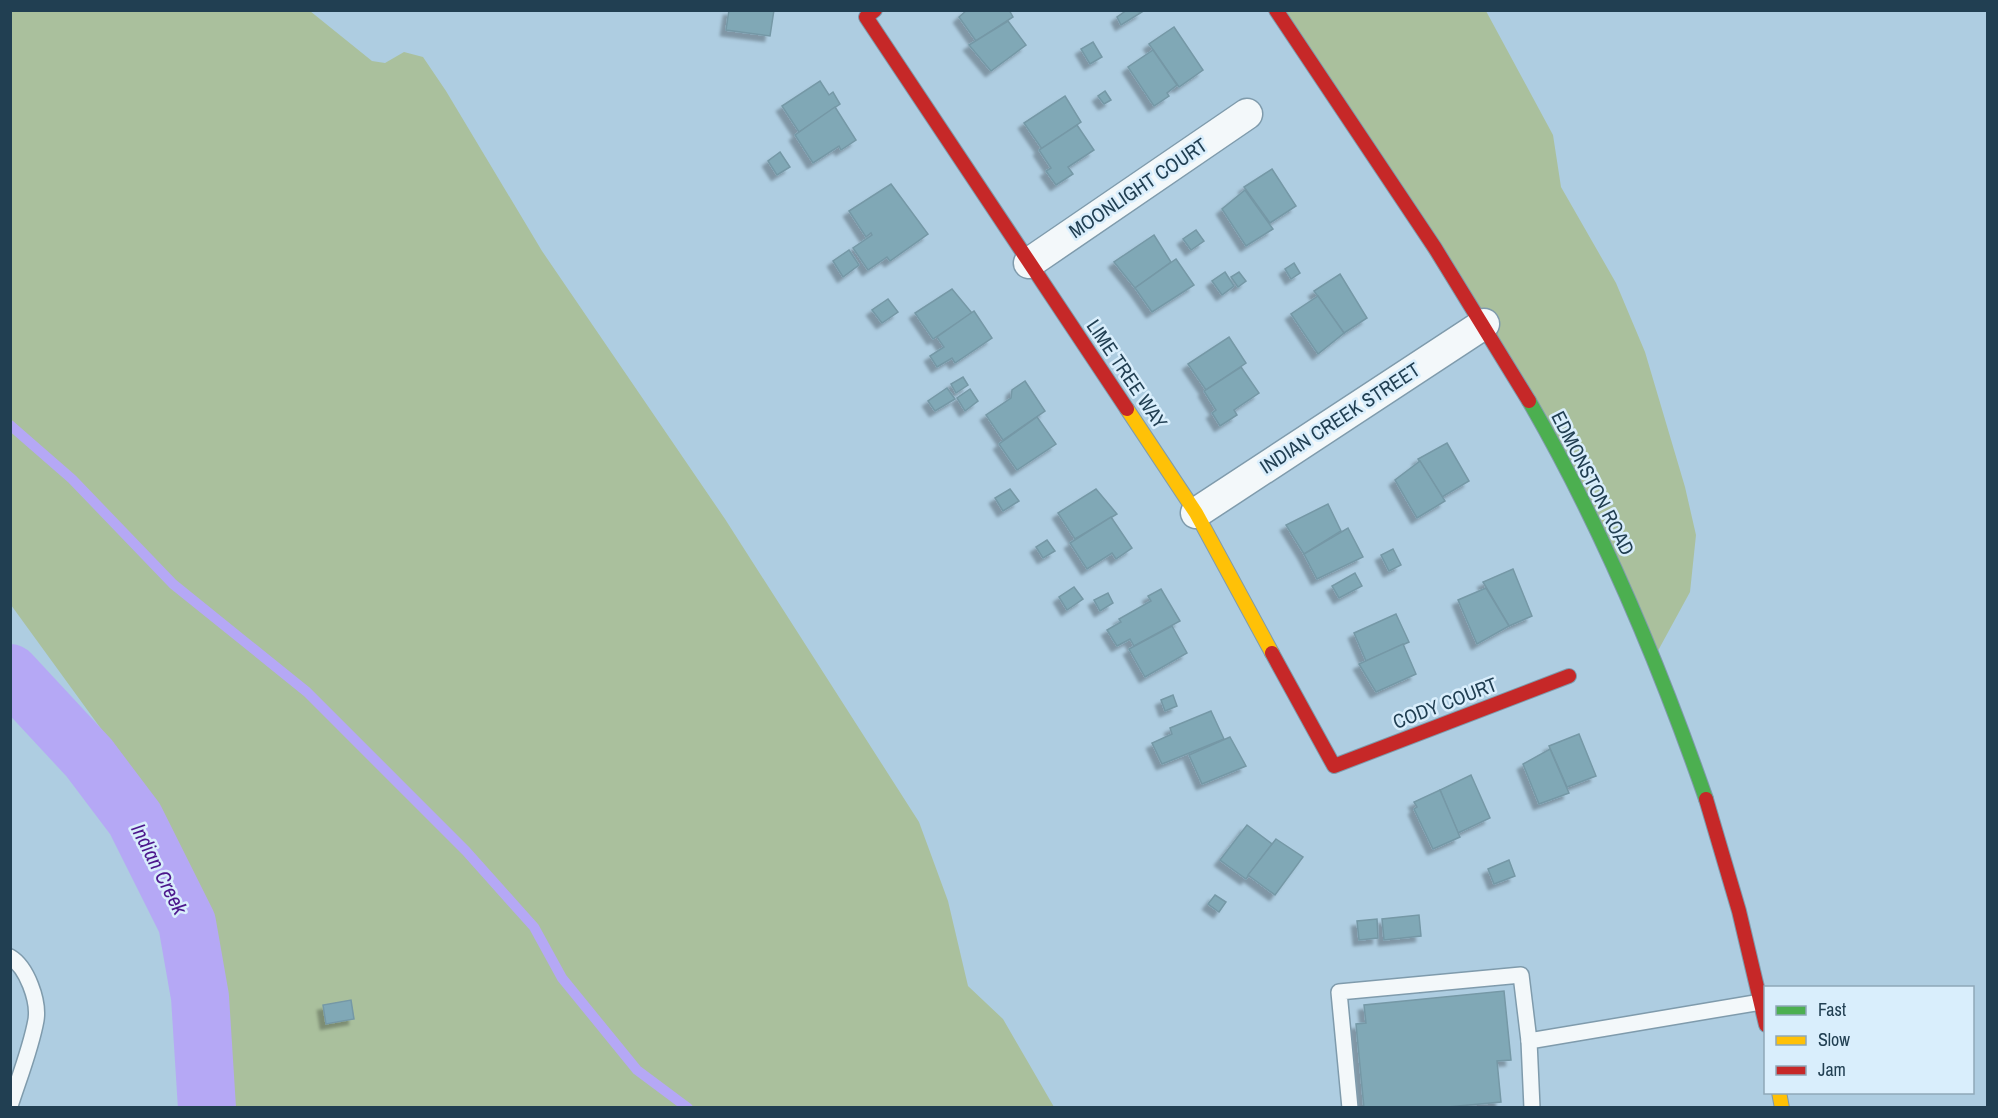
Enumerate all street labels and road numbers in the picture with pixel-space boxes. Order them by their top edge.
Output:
street label: MOONLIGHT COURT [1063,131,1212,244]
street label: LIME TREE WAY [1081,314,1174,434]
street label: INDIAN CREEK STREET [1254,356,1425,480]
street label: EDMONSTON ROAD [1545,406,1641,559]
street label: CODY COURT [1389,670,1501,735]

